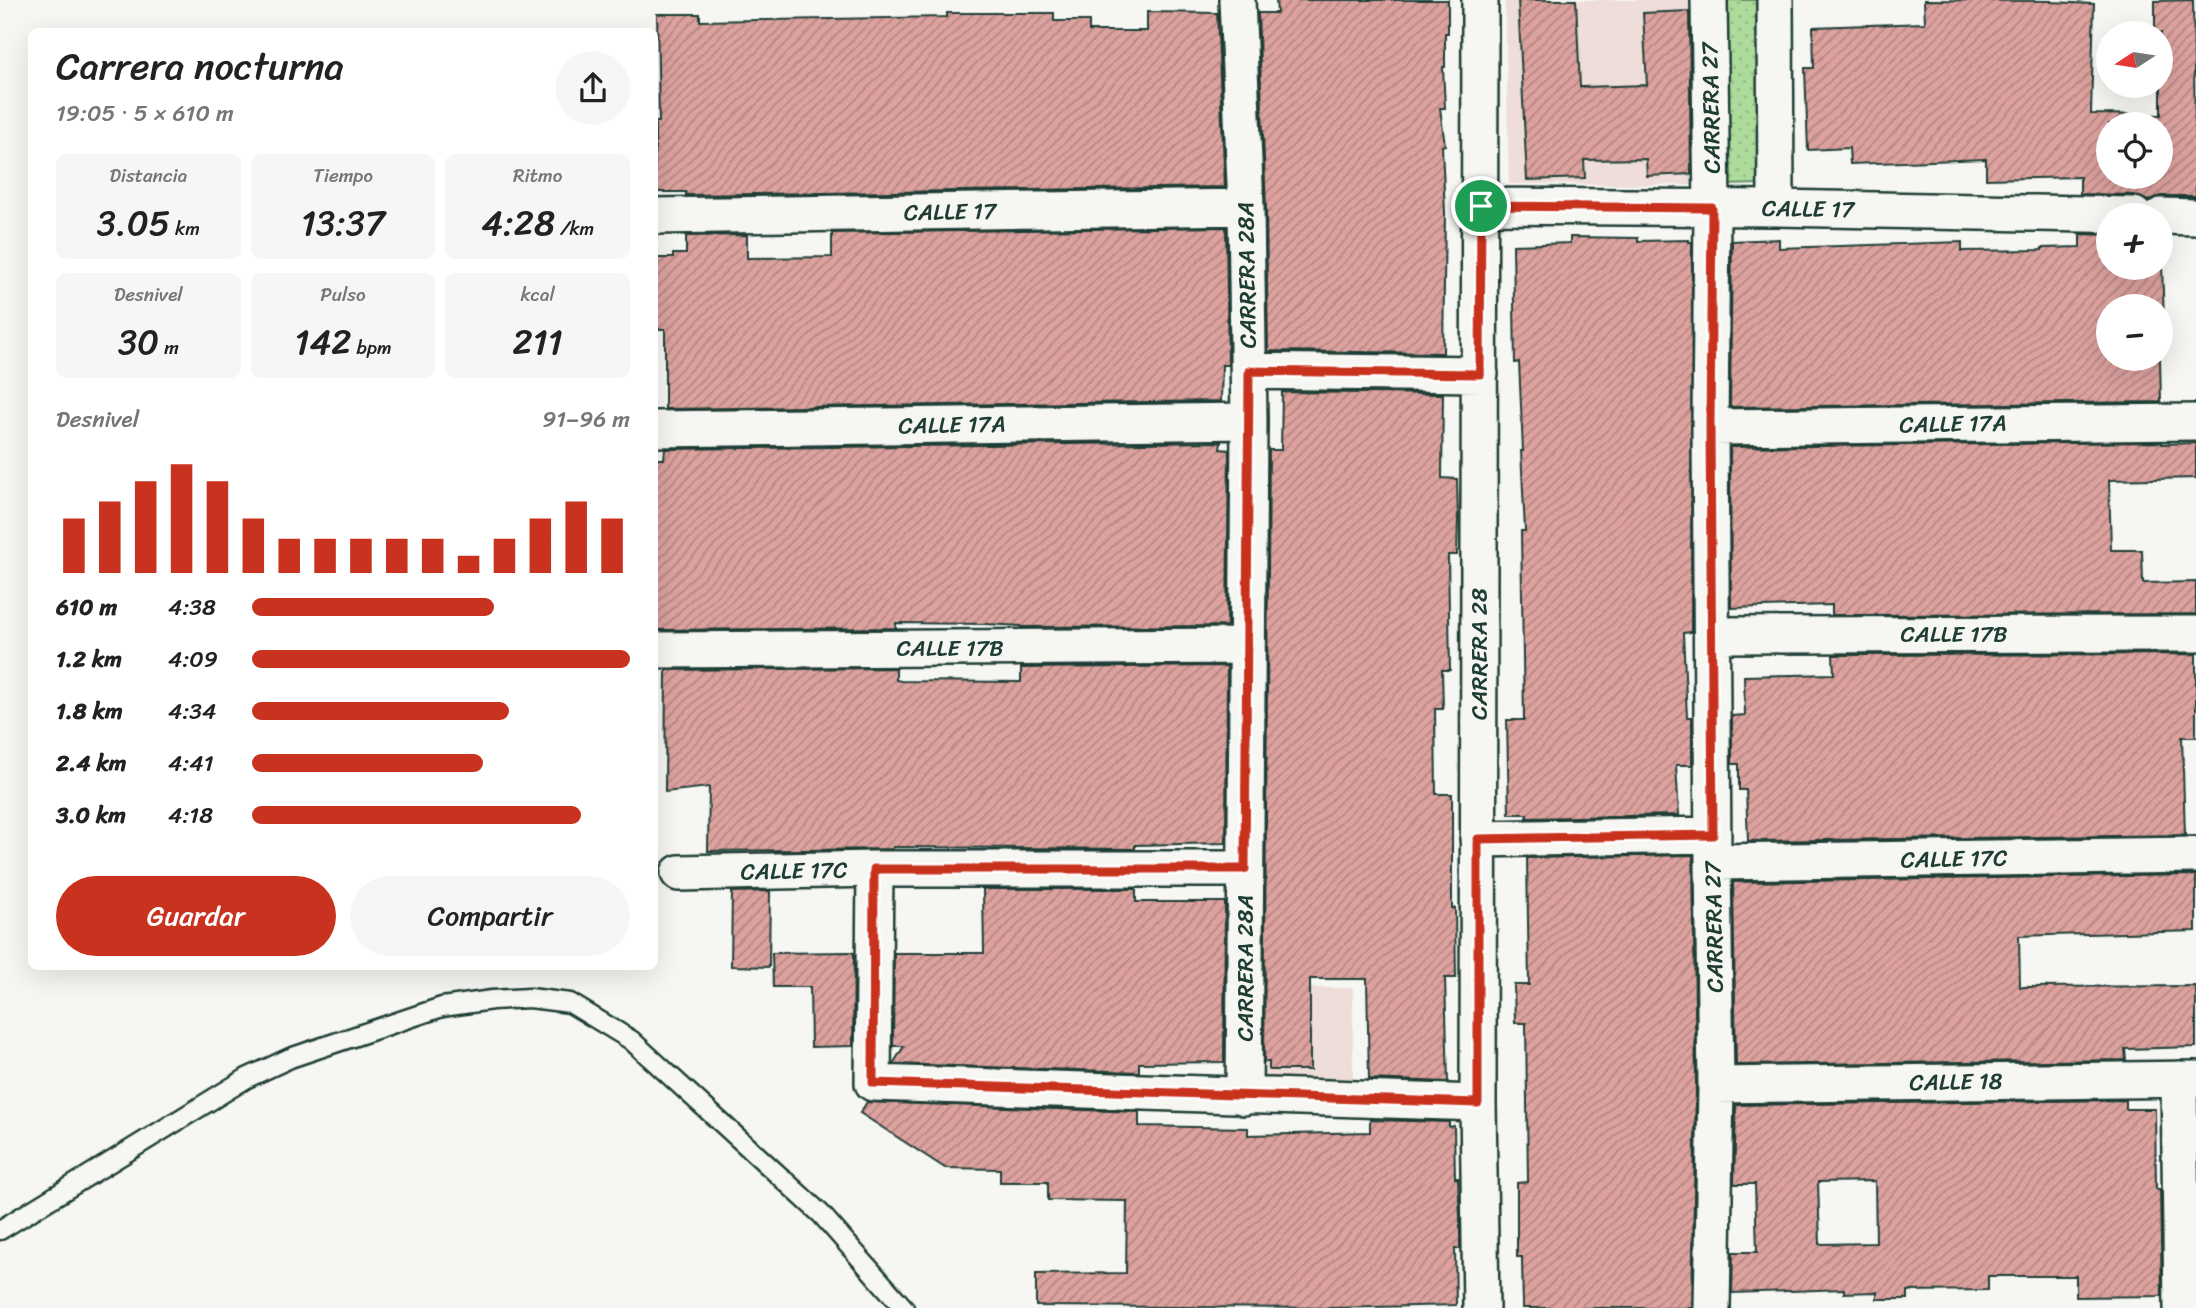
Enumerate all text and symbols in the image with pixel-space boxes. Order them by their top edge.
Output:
north arrow [2096,21,2174,98]
map controls [2096,21,2173,371]
text: Carrera nocturna [56,33,344,100]
street label: CARRERA 27 [1689,40,1733,174]
button: share [556,51,630,125]
text: 19:05 · 5 × 610 m [56,93,234,134]
button: locate [2096,112,2173,189]
text: Distancia [109,159,187,192]
text: Tiempo [313,159,373,192]
text: Ritmo [513,159,562,192]
pin [1451,176,1511,236]
icon: arrive [1462,187,1500,225]
street label: CALLE 17 [1761,188,1856,230]
street label: CALLE 17 [903,191,998,233]
text: 3.05 [97,192,170,254]
text: 13:37 [301,192,385,254]
text: 4:28 [481,192,555,254]
street label: CARRERA 28A [1225,201,1269,349]
button: + [2096,203,2173,280]
text: km [170,212,200,245]
text: /km [555,212,594,245]
text: Desnivel [114,278,183,311]
text: Pulso [320,278,366,311]
text: kcal [520,278,555,311]
button: − [2096,294,2173,371]
text: 30 [118,311,159,373]
text: 142 [294,311,352,373]
text: 211 [513,311,563,373]
text: m [159,331,179,364]
text: bpm [352,331,392,364]
text: Desnivel [56,399,139,440]
text: 91–96 m [542,399,630,440]
street label: CALLE 17A [1899,403,2007,445]
street label: CALLE 17A [898,404,1006,446]
text: 610 m [56,587,117,628]
text: 4:38 [168,587,216,628]
street label: CARRERA 28 [1459,588,1500,720]
street label: CALLE 17B [1901,614,2007,655]
street label: CALLE 17B [897,628,1003,669]
text: 1.2 km [56,639,122,680]
text: 4:09 [168,639,218,680]
text: 1.8 km [56,691,123,732]
text: 4:34 [168,691,216,732]
text: 2.4 km [56,743,126,784]
text: 4:41 [168,743,214,784]
text: 3.0 km [56,795,126,836]
text: 4:18 [168,795,213,836]
street label: CALLE 17C [1900,838,2008,880]
street label: CALLE 17C [740,850,848,892]
street label: CARRERA 27 [1692,859,1736,993]
button: Guardar [56,876,336,956]
button: Compartir [350,876,630,956]
street label: CARRERA 28A [1225,895,1266,1042]
street label: CALLE 18 [1909,1061,2003,1103]

